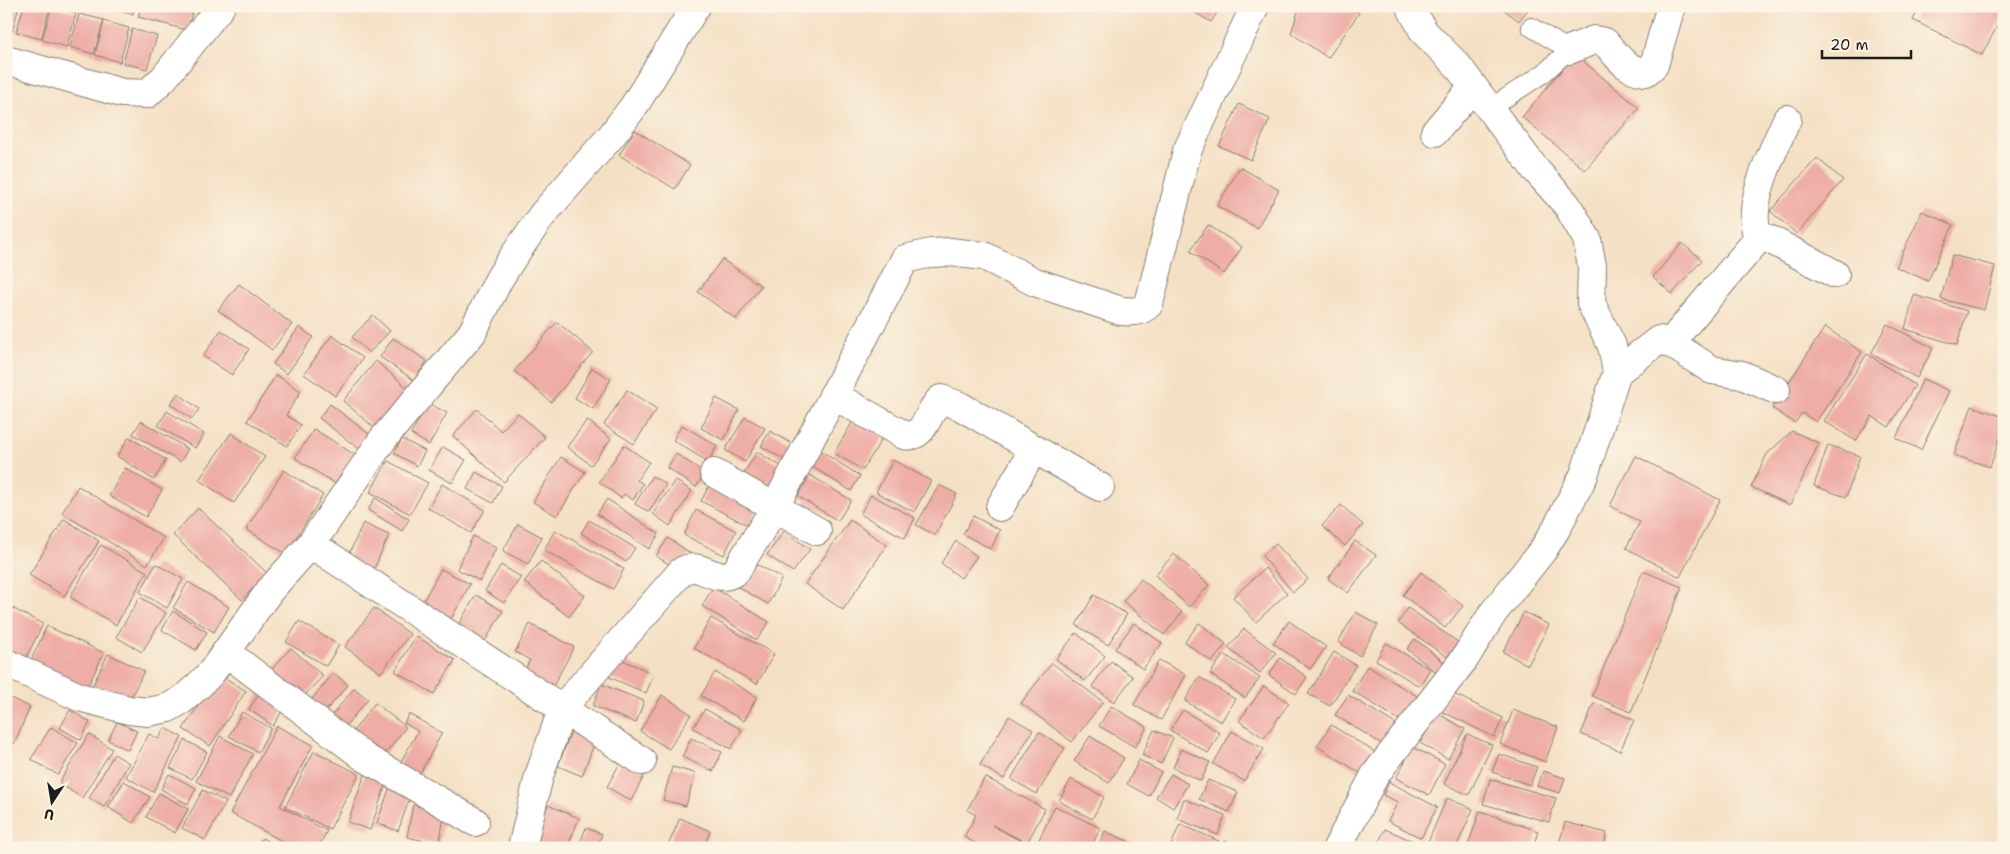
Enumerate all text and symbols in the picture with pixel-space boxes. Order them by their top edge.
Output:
scale bar [1822,28,1911,60]
text: 20 m [1830,35,1869,55]
north arrow [28,776,78,826]
text: U [43,805,56,825]

